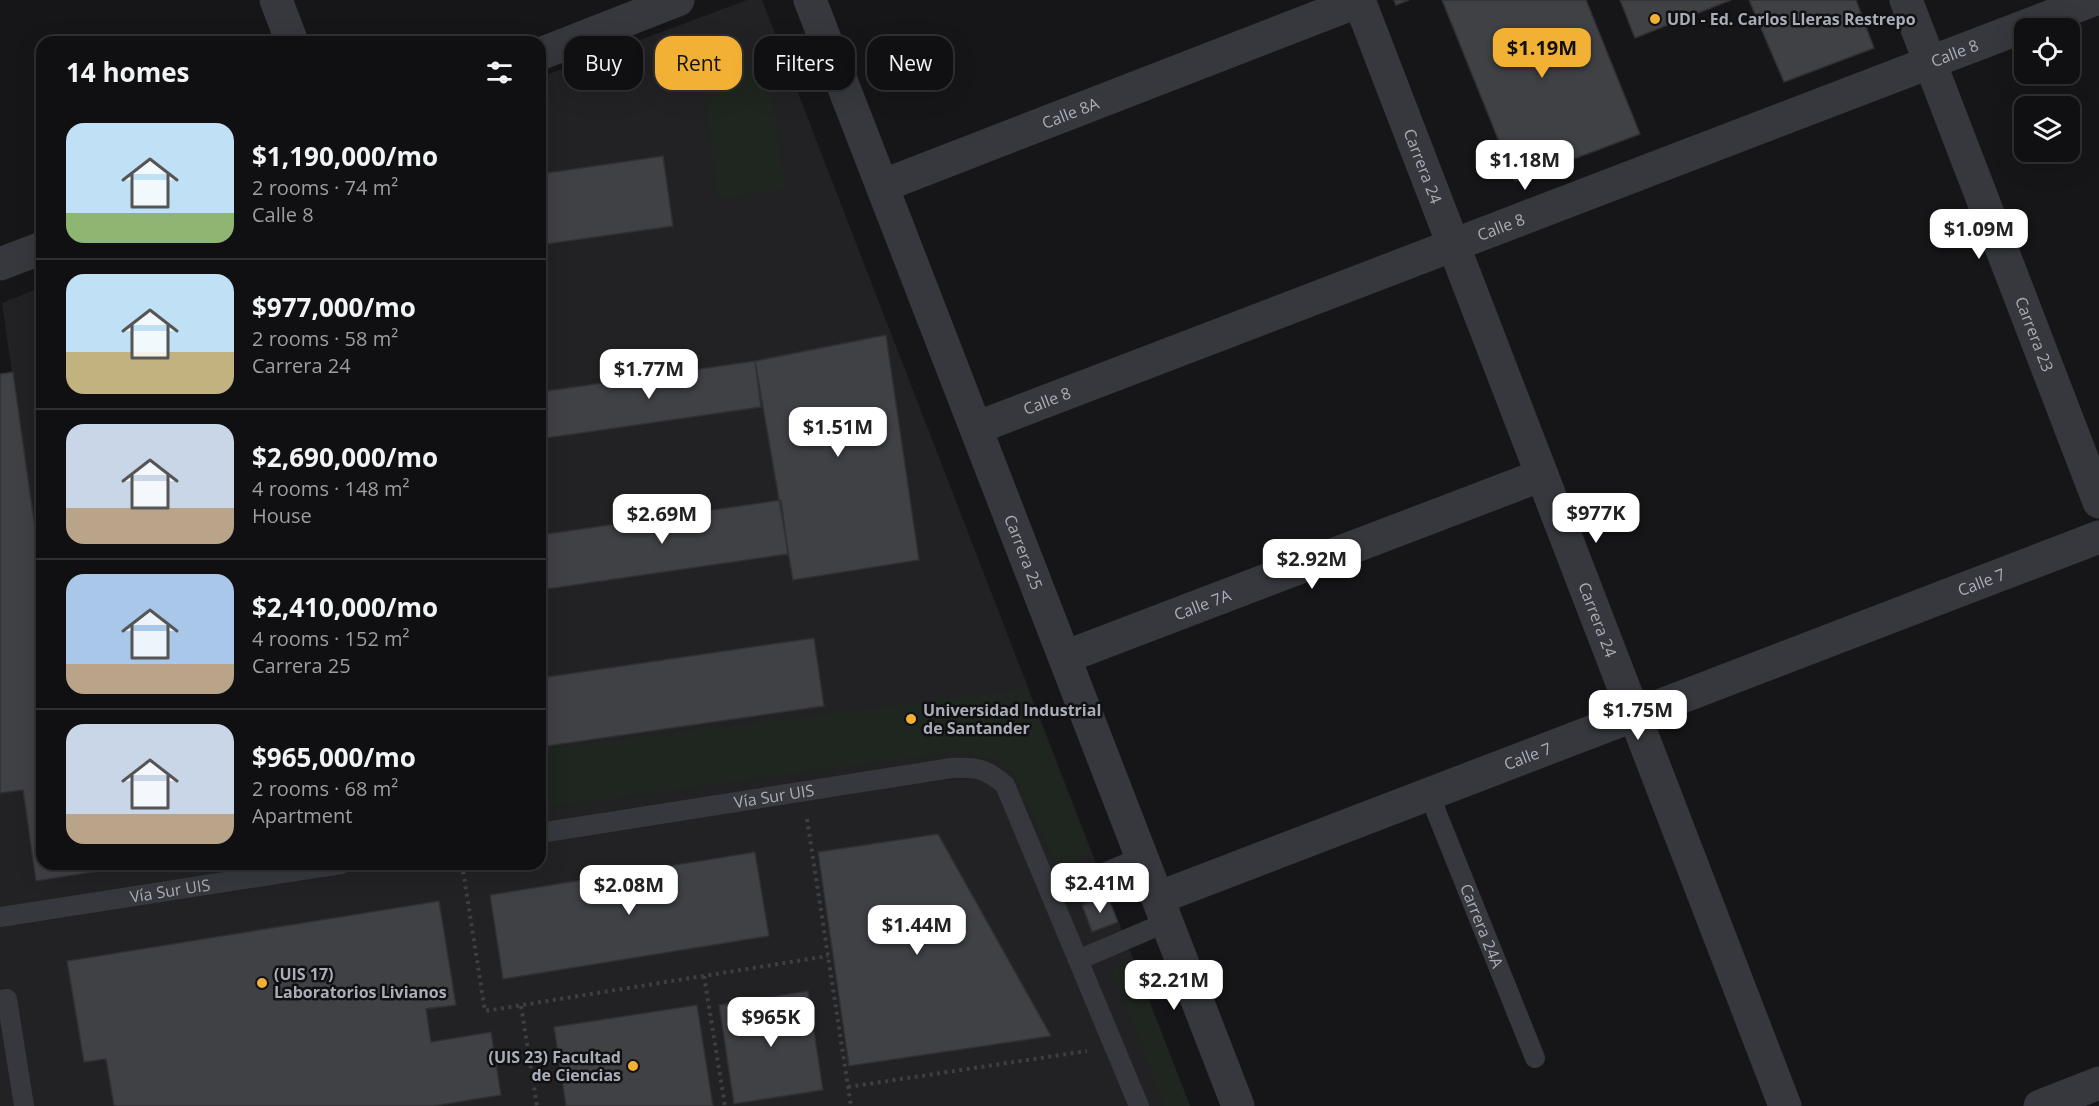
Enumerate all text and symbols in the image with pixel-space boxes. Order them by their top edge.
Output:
place label: UDI - Ed. Carlos Lleras Restrepo [1667,8,1916,30]
marker: UDI - Ed. Carlos Lleras Restrepo [1648,12,1662,26]
map controls [2014,18,2080,162]
button: locate [2014,18,2080,84]
pin: $1.19M [1493,28,1591,79]
text: $1.19M [1507,34,1577,61]
street label: Calle 8 [1928,34,1982,72]
chip: Buy [564,36,643,90]
chip: Rent [655,36,742,90]
chip: Filters [754,36,855,90]
chip: New [867,36,953,90]
text: 14 homes [66,54,190,90]
icon: filters [483,56,516,89]
street label: Calle 8A [1039,92,1103,134]
button: layers [2014,96,2080,162]
street label: Carrera 24 [1399,125,1447,207]
text: $1,190,000/mo [252,138,438,174]
pin: $1.18M [1476,140,1574,191]
text: $1.18M [1490,146,1560,173]
icon: home [114,147,186,219]
text: 2 rooms · 74 m² [252,174,398,201]
text: Calle 8 [252,201,314,228]
street label: Calle 8 [1474,208,1528,246]
pin: $1.09M [1930,209,2028,260]
text: $1.09M [1944,215,2014,242]
text: $977,000/mo [252,289,416,325]
street label: Carrera 23 [2010,293,2059,375]
icon: home [114,298,186,370]
text: 2 rooms · 58 m² [252,325,398,352]
pin: $1.77M [600,349,698,400]
text: Carrera 24 [252,352,351,379]
text: $1.77M [614,355,684,382]
street label: Calle 8 [1020,382,1074,420]
pin: $1.51M [789,407,887,458]
text: $1.51M [803,413,873,440]
text: $2,690,000/mo [252,439,438,475]
icon: home [114,448,186,520]
text: 4 rooms · 148 m² [252,475,410,502]
pin: $977K [1554,493,1638,544]
pin: $2.69M [613,494,711,545]
text: $977K [1566,499,1626,526]
text: $2.69M [627,500,697,527]
text: House [252,502,312,529]
street label: Carrera 25 [999,511,1048,593]
pin: $2.92M [1263,539,1361,590]
text: $2.92M [1277,545,1347,572]
street label: Calle 7 [1954,563,2008,601]
street label: Carrera 24 [1573,579,1622,660]
street label: Calle 7A [1171,583,1235,625]
text: $2,410,000/mo [252,589,438,625]
icon: home [114,598,186,670]
text: 4 rooms · 152 m² [252,625,410,652]
text: Carrera 25 [252,652,351,679]
pin: $1.75M [1589,690,1687,741]
text: $1.75M [1603,696,1673,723]
place label: Universidad Industrial de Santander [923,699,1101,739]
marker: Universidad Industrial de Santander [904,712,918,726]
street label: Calle 7 [1501,737,1555,775]
text: $965,000/mo [252,739,416,775]
icon: home [114,748,186,820]
text: 2 rooms · 68 m² [252,775,398,802]
street label: Vía Sur UIS [732,779,816,813]
text: Apartment [252,802,352,829]
pin: $2.41M [1051,863,1149,914]
pin: $2.08M [580,865,678,916]
text: $2.41M [1065,869,1135,896]
text: $2.08M [594,871,664,898]
street label: Vía Sur UIS [128,873,212,908]
street label: Carrera 24A [1455,880,1509,972]
pin: $1.44M [868,905,966,956]
text: $1.44M [882,911,952,938]
pin: $2.21M [1125,960,1223,1011]
place label: (UIS 17) Laboratorios Livianos [274,963,447,1003]
text: $2.21M [1139,966,1209,993]
marker: (UIS 17) Laboratorios Livianos [255,976,269,990]
pin: $965K [729,997,813,1048]
text: $965K [741,1003,801,1030]
place label: (UIS 23) Facultad de Ciencias [489,1046,621,1086]
marker: (UIS 23) Facultad de Ciencias [626,1059,640,1073]

